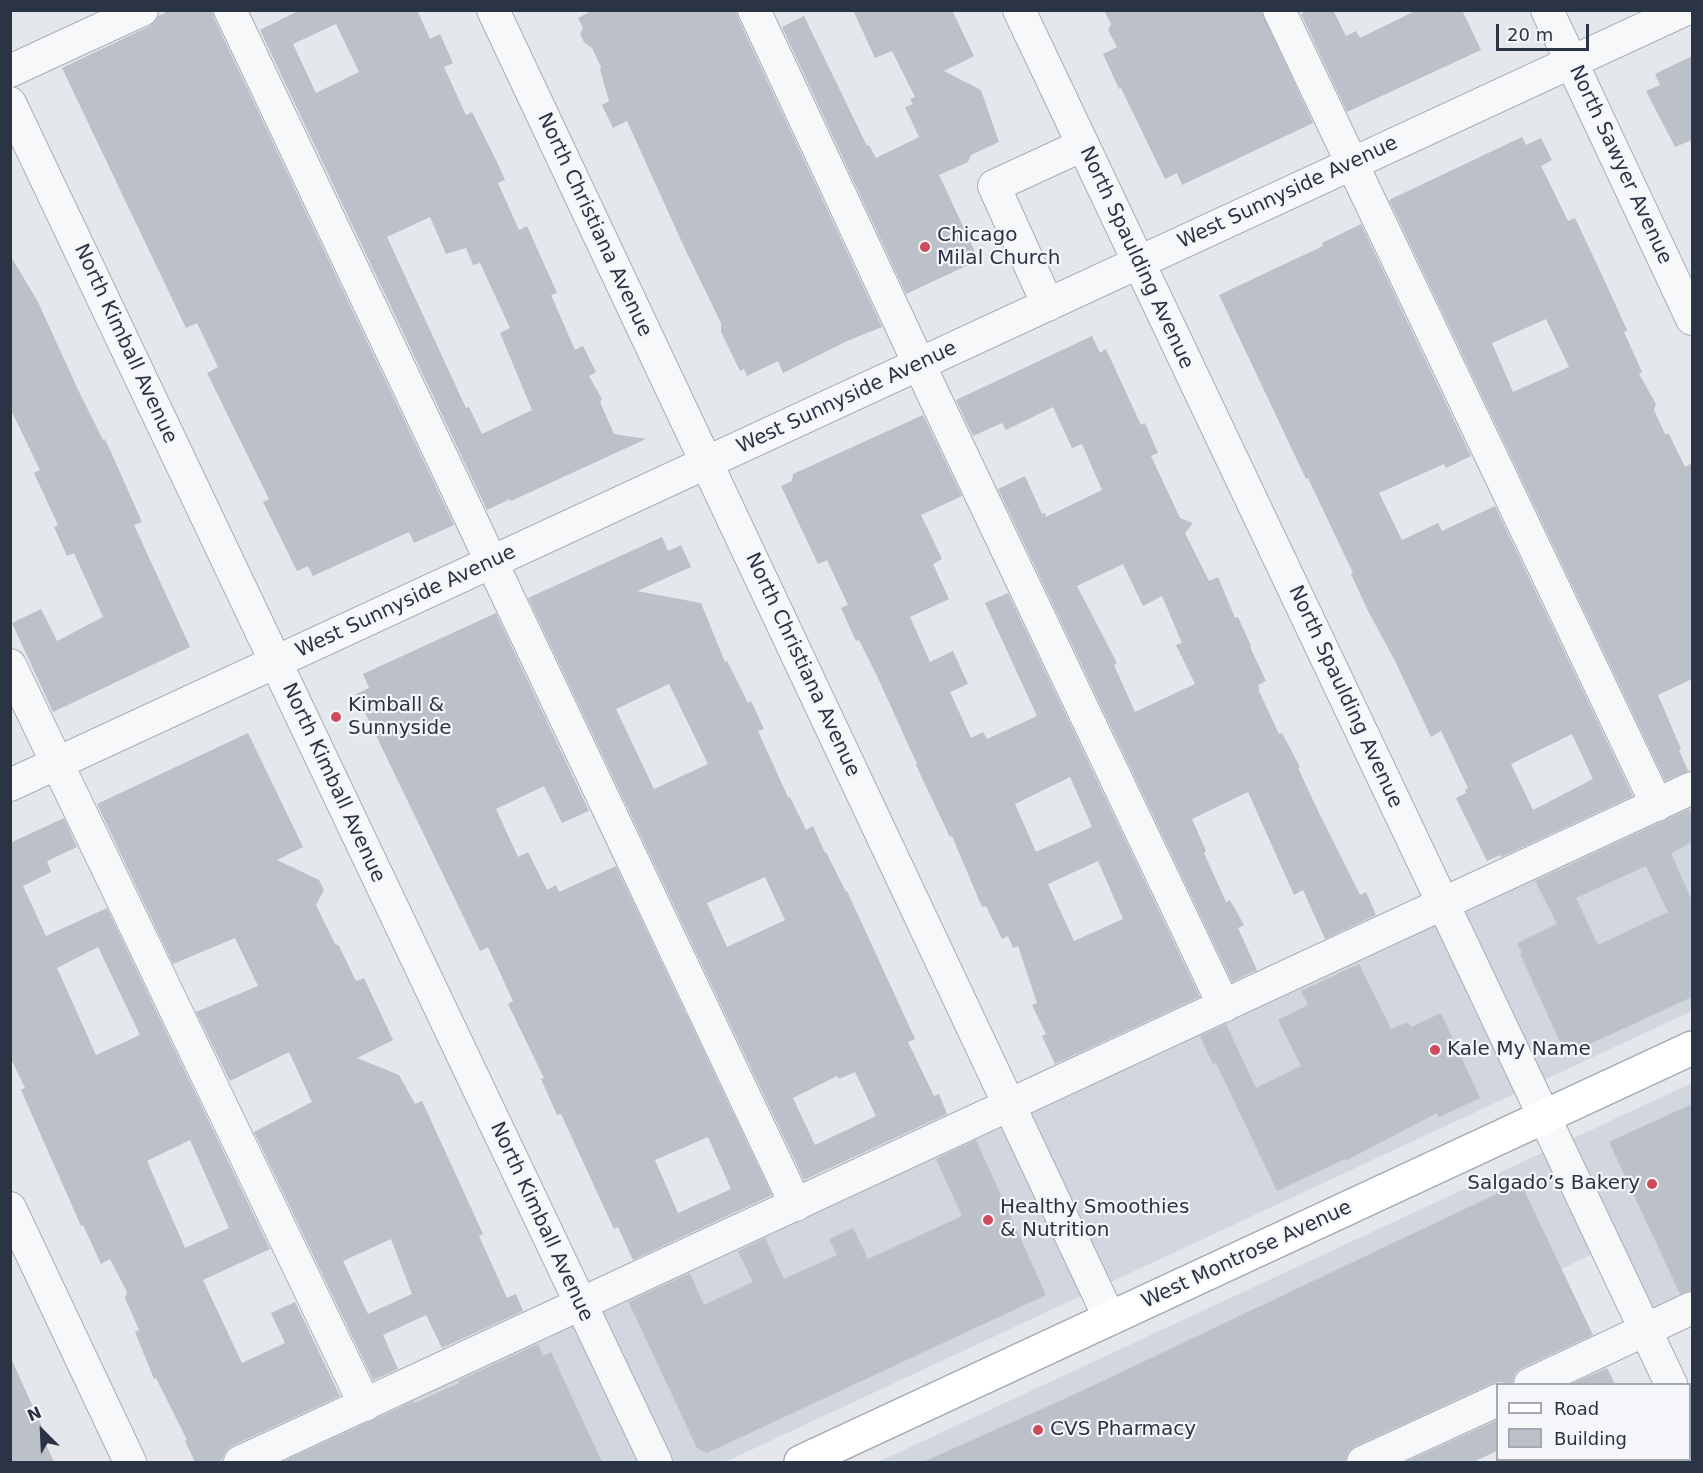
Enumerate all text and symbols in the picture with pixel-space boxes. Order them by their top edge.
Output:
scale bar [1499,12,1592,50]
text: 20 m [1507,24,1553,45]
street label: North Sawyer Avenue [1563,62,1677,268]
street label: North Christiana Avenue [531,109,657,341]
street label: West Sunnyside Avenue [1174,131,1402,255]
street label: North Spaulding Avenue [1074,143,1198,373]
place label: Chicago Milal Church [937,224,1060,271]
marker: Chicago Milal Church [918,240,932,254]
street label: North Kimball Avenue [68,241,182,447]
street label: West Sunnyside Avenue [733,336,961,460]
street label: West Sunnyside Avenue [292,540,520,664]
street label: North Christiana Avenue [739,549,865,781]
street label: North Spaulding Avenue [1283,582,1407,812]
street label: North Kimball Avenue [276,680,390,886]
place label: Kimball & Sunnyside [348,694,452,741]
marker: Kimball & Sunnyside [329,710,343,724]
place label: Kale My Name [1447,1038,1591,1062]
marker: Kale My Name [1428,1043,1442,1057]
street label: North Kimball Avenue [484,1119,598,1325]
place label: Salgado’s Bakery [1467,1172,1640,1196]
marker: Salgado’s Bakery [1645,1177,1659,1191]
place label: Healthy Smoothies & Nutrition [1000,1196,1189,1243]
street label: West Montrose Avenue [1138,1196,1356,1314]
marker: Healthy Smoothies & Nutrition [981,1213,995,1227]
legend [1496,1383,1691,1461]
text: Road [1554,1398,1599,1419]
north arrow [12,1401,72,1461]
text: N [24,1403,44,1426]
place label: CVS Pharmacy [1050,1418,1196,1442]
marker: CVS Pharmacy [1031,1423,1045,1437]
text: Building [1554,1428,1627,1449]

